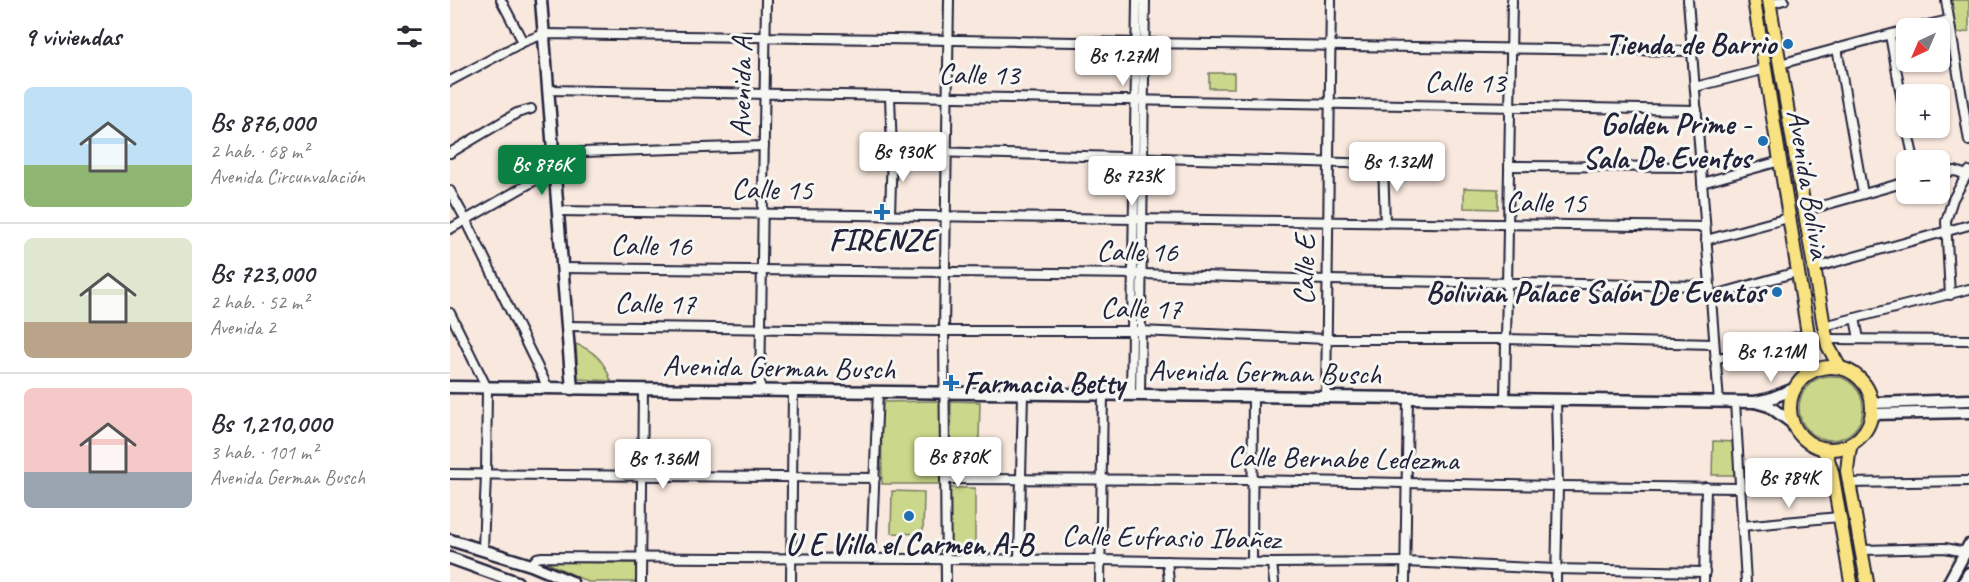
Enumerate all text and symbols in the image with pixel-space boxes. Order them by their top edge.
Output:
north arrow [1896,18,1950,72]
map controls [1896,18,1950,204]
text: 9 viviendas [24,20,121,53]
icon: filters [393,20,426,53]
place label: Tienda de Barrio [1605,25,1778,63]
street label: Avenida A [721,35,761,137]
pin: Bs 1.27M [1061,36,1185,87]
marker: Tienda de Barrio [1781,37,1795,51]
text: Bs 1.27M [1089,43,1157,68]
street label: Calle 13 [938,54,1023,94]
street label: Calle 13 [1424,62,1509,102]
button: + [1896,84,1950,138]
place label: Golden Prime - Sala De Eventos [1583,105,1754,177]
text: Bs 876,000 [210,106,315,139]
street label: Avenida Bolivia [1778,107,1840,263]
icon: home [72,111,144,183]
pin: Bs 930K [848,132,958,183]
marker: Golden Prime - Sala De Eventos [1756,134,1770,148]
text: 2 hab. · 68 m² [210,139,308,164]
text: Bs 930K [873,139,933,164]
pin: Bs 1.32M [1335,142,1459,193]
pin: Bs 876K [487,145,597,196]
text: Bs 1.32M [1363,149,1431,174]
button: − [1896,150,1950,204]
text: Bs 876K [512,152,572,177]
pin: Bs 723K [1077,156,1187,207]
text: Bs 723K [1102,163,1162,188]
text: Avenida Circunvalación [210,164,365,189]
street label: Calle 15 [731,169,815,209]
street label: Calle 15 [1505,182,1589,222]
marker: FIRENZE [875,205,889,219]
place label: FIRENZE [829,221,940,259]
street label: Calle 16 [610,225,694,265]
street label: Calle E [1284,230,1324,305]
street label: Calle 16 [1096,231,1180,271]
text: Bs 723,000 [210,257,314,290]
icon: home [72,262,144,334]
place label: Bolivian Palace Salón De Eventos [1426,273,1768,311]
street label: Calle 17 [614,283,698,323]
marker: Bolivian Palace Salón De Eventos [1770,285,1784,299]
street label: Calle 17 [1100,288,1184,328]
text: 2 hab. · 52 m² [210,290,308,315]
text: Avenida 2 [210,315,276,340]
pin: Bs 1.21M [1709,332,1833,383]
text: Bs 1.21M [1737,339,1805,364]
street label: Avenida German Busch [662,346,896,388]
street label: Avenida German Busch [1148,351,1382,393]
place label: Farmacia Betty [963,364,1127,402]
marker: Farmacia Betty [944,376,958,390]
text: Bs 1,210,000 [210,407,331,440]
icon: home [72,412,144,484]
pin: Bs 870K [903,437,1013,488]
street label: Calle Bernabe Ledezma [1227,437,1461,479]
pin: Bs 1.36M [601,439,725,490]
text: 3 hab. · 101 m² [210,440,317,465]
text: Bs 870K [928,444,988,469]
text: Bs 1.36M [629,446,697,471]
pin: Bs 784K [1734,458,1844,509]
text: Avenida German Busch [210,465,365,490]
text: Bs 784K [1759,465,1819,490]
marker: U E Villa el Carmen A-B [902,509,916,523]
street label: Calle Eufrasio Ibañez [1061,516,1284,558]
place label: U E Villa el Carmen A-B [785,525,1035,563]

